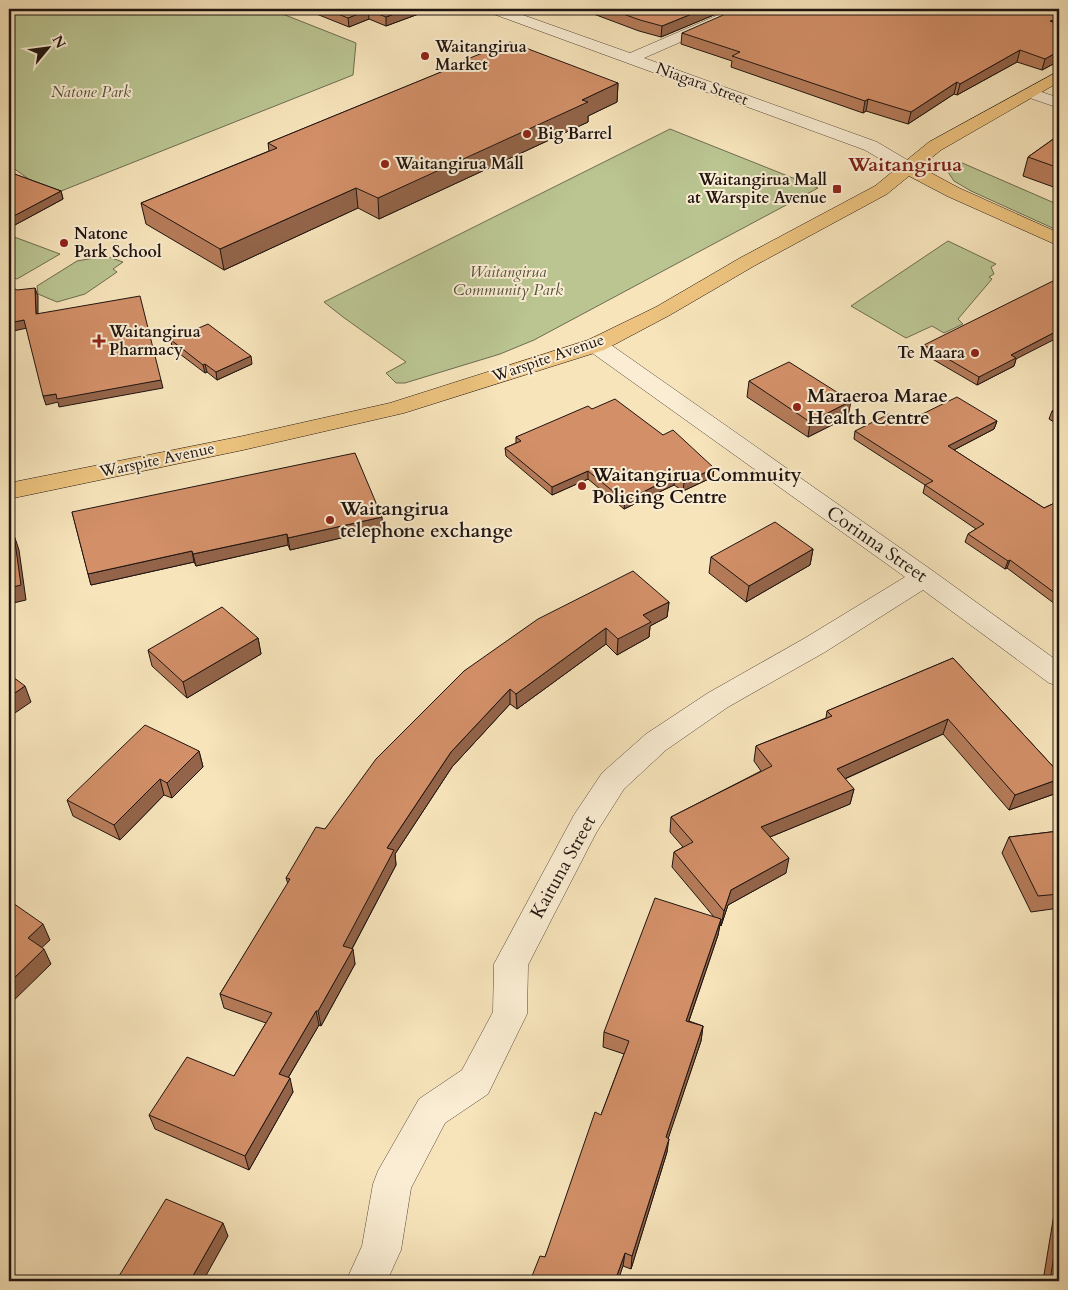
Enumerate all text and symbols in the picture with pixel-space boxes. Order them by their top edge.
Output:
north arrow [22,22,72,72]
text: N [48,32,70,52]
place label: Waitangirua Market [434,36,527,76]
marker: Waitangirua Market [419,50,431,62]
street label: Niagara Street [653,57,751,111]
park label: Natone Park [51,81,131,103]
place label: Big Barrel [537,123,612,145]
marker: Big Barrel [521,128,533,140]
district label: Waitangirua [847,151,962,178]
place label: Waitangirua Mall [394,153,524,175]
marker: Waitangirua Mall [379,158,391,170]
place label: Waitangirua Mall at Warspite Avenue [687,169,827,209]
marker: Waitangirua Mall at Warspite Avenue [831,183,843,195]
place label: Natone Park School [74,223,162,263]
marker: Natone Park School [58,237,70,249]
park label: Waitangirua Community Park [453,261,563,301]
place label: Waitangirua Pharmacy [108,321,201,361]
street label: Warspite Avenue [488,329,607,388]
marker: Waitangirua Pharmacy [93,335,105,347]
place label: Te Maara [897,342,965,364]
marker: Te Maara [969,347,981,359]
place label: Maraeroa Marae Health Centre [807,383,948,431]
marker: Maraeroa Marae Health Centre [791,401,803,413]
street label: Warspite Avenue [96,437,217,483]
place label: Waitangirua Commuity Policing Centre [591,462,802,510]
marker: Waitangirua Commuity Policing Centre [576,480,588,492]
place label: Waitangirua telephone exchange [339,496,513,544]
street label: Corinna Street [821,500,933,588]
marker: Waitangirua telephone exchange [324,514,336,526]
street label: Kaituna Street [524,811,602,923]

